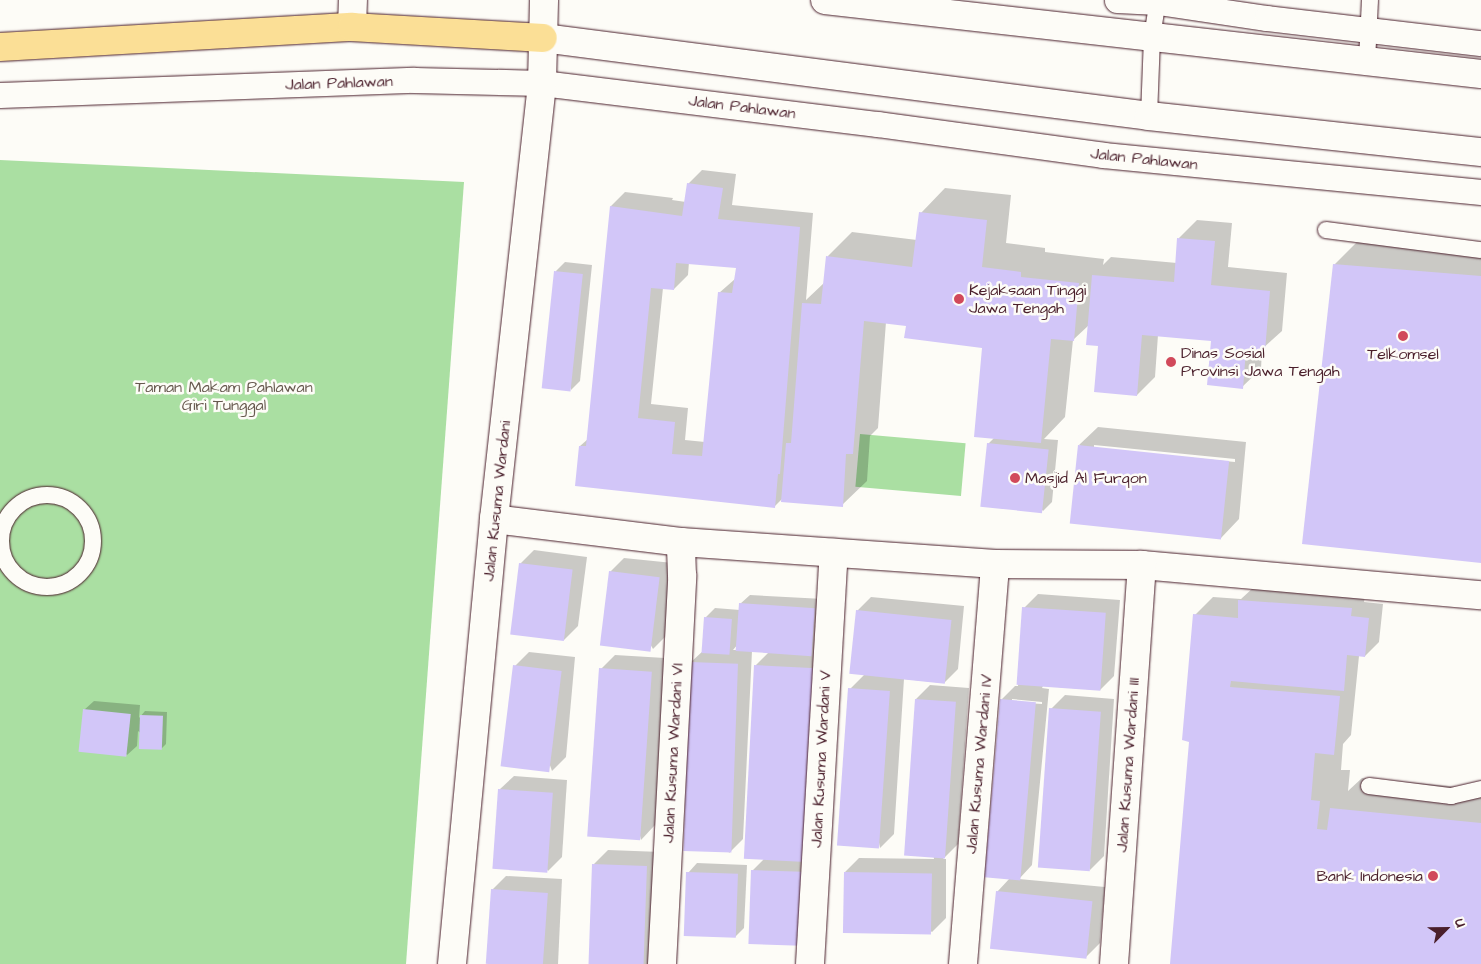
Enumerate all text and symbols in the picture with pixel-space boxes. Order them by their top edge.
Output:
street label: Jalan Pahlawan [285,72,393,94]
street label: Jalan Pahlawan [687,91,797,123]
street label: Jalan Pahlawan [1089,144,1199,174]
place label: Kejaksaan Tinggi Jawa Tengah [969,280,1086,318]
marker: Kejaksaan Tinggi Jawa Tengah [953,293,965,305]
marker: Telkomsel [1397,330,1409,342]
place label: Dinas Sosial Provinsi Jawa Tengah [1181,343,1340,381]
place label: Telkomsel [1367,344,1439,364]
marker: Dinas Sosial Provinsi Jawa Tengah [1165,356,1177,368]
park label: Taman Makam Pahlawan Giri Tunggal [135,377,313,415]
street label: Jalan Kusuma Wardani [479,420,515,582]
place label: Masjid Al Furqon [1025,468,1147,488]
marker: Masjid Al Furqon [1009,472,1021,484]
street label: Jalan Kusuma Wardani VI [659,662,687,844]
street label: Jalan Kusuma Wardani V [807,670,835,848]
street label: Jalan Kusuma Wardani IV [962,673,996,855]
street label: Jalan Kusuma Wardani III [1112,677,1144,853]
place label: Bank Indonesia [1316,866,1423,886]
marker: Bank Indonesia [1427,870,1439,882]
north arrow [1421,904,1471,954]
text: U [1449,916,1471,931]

